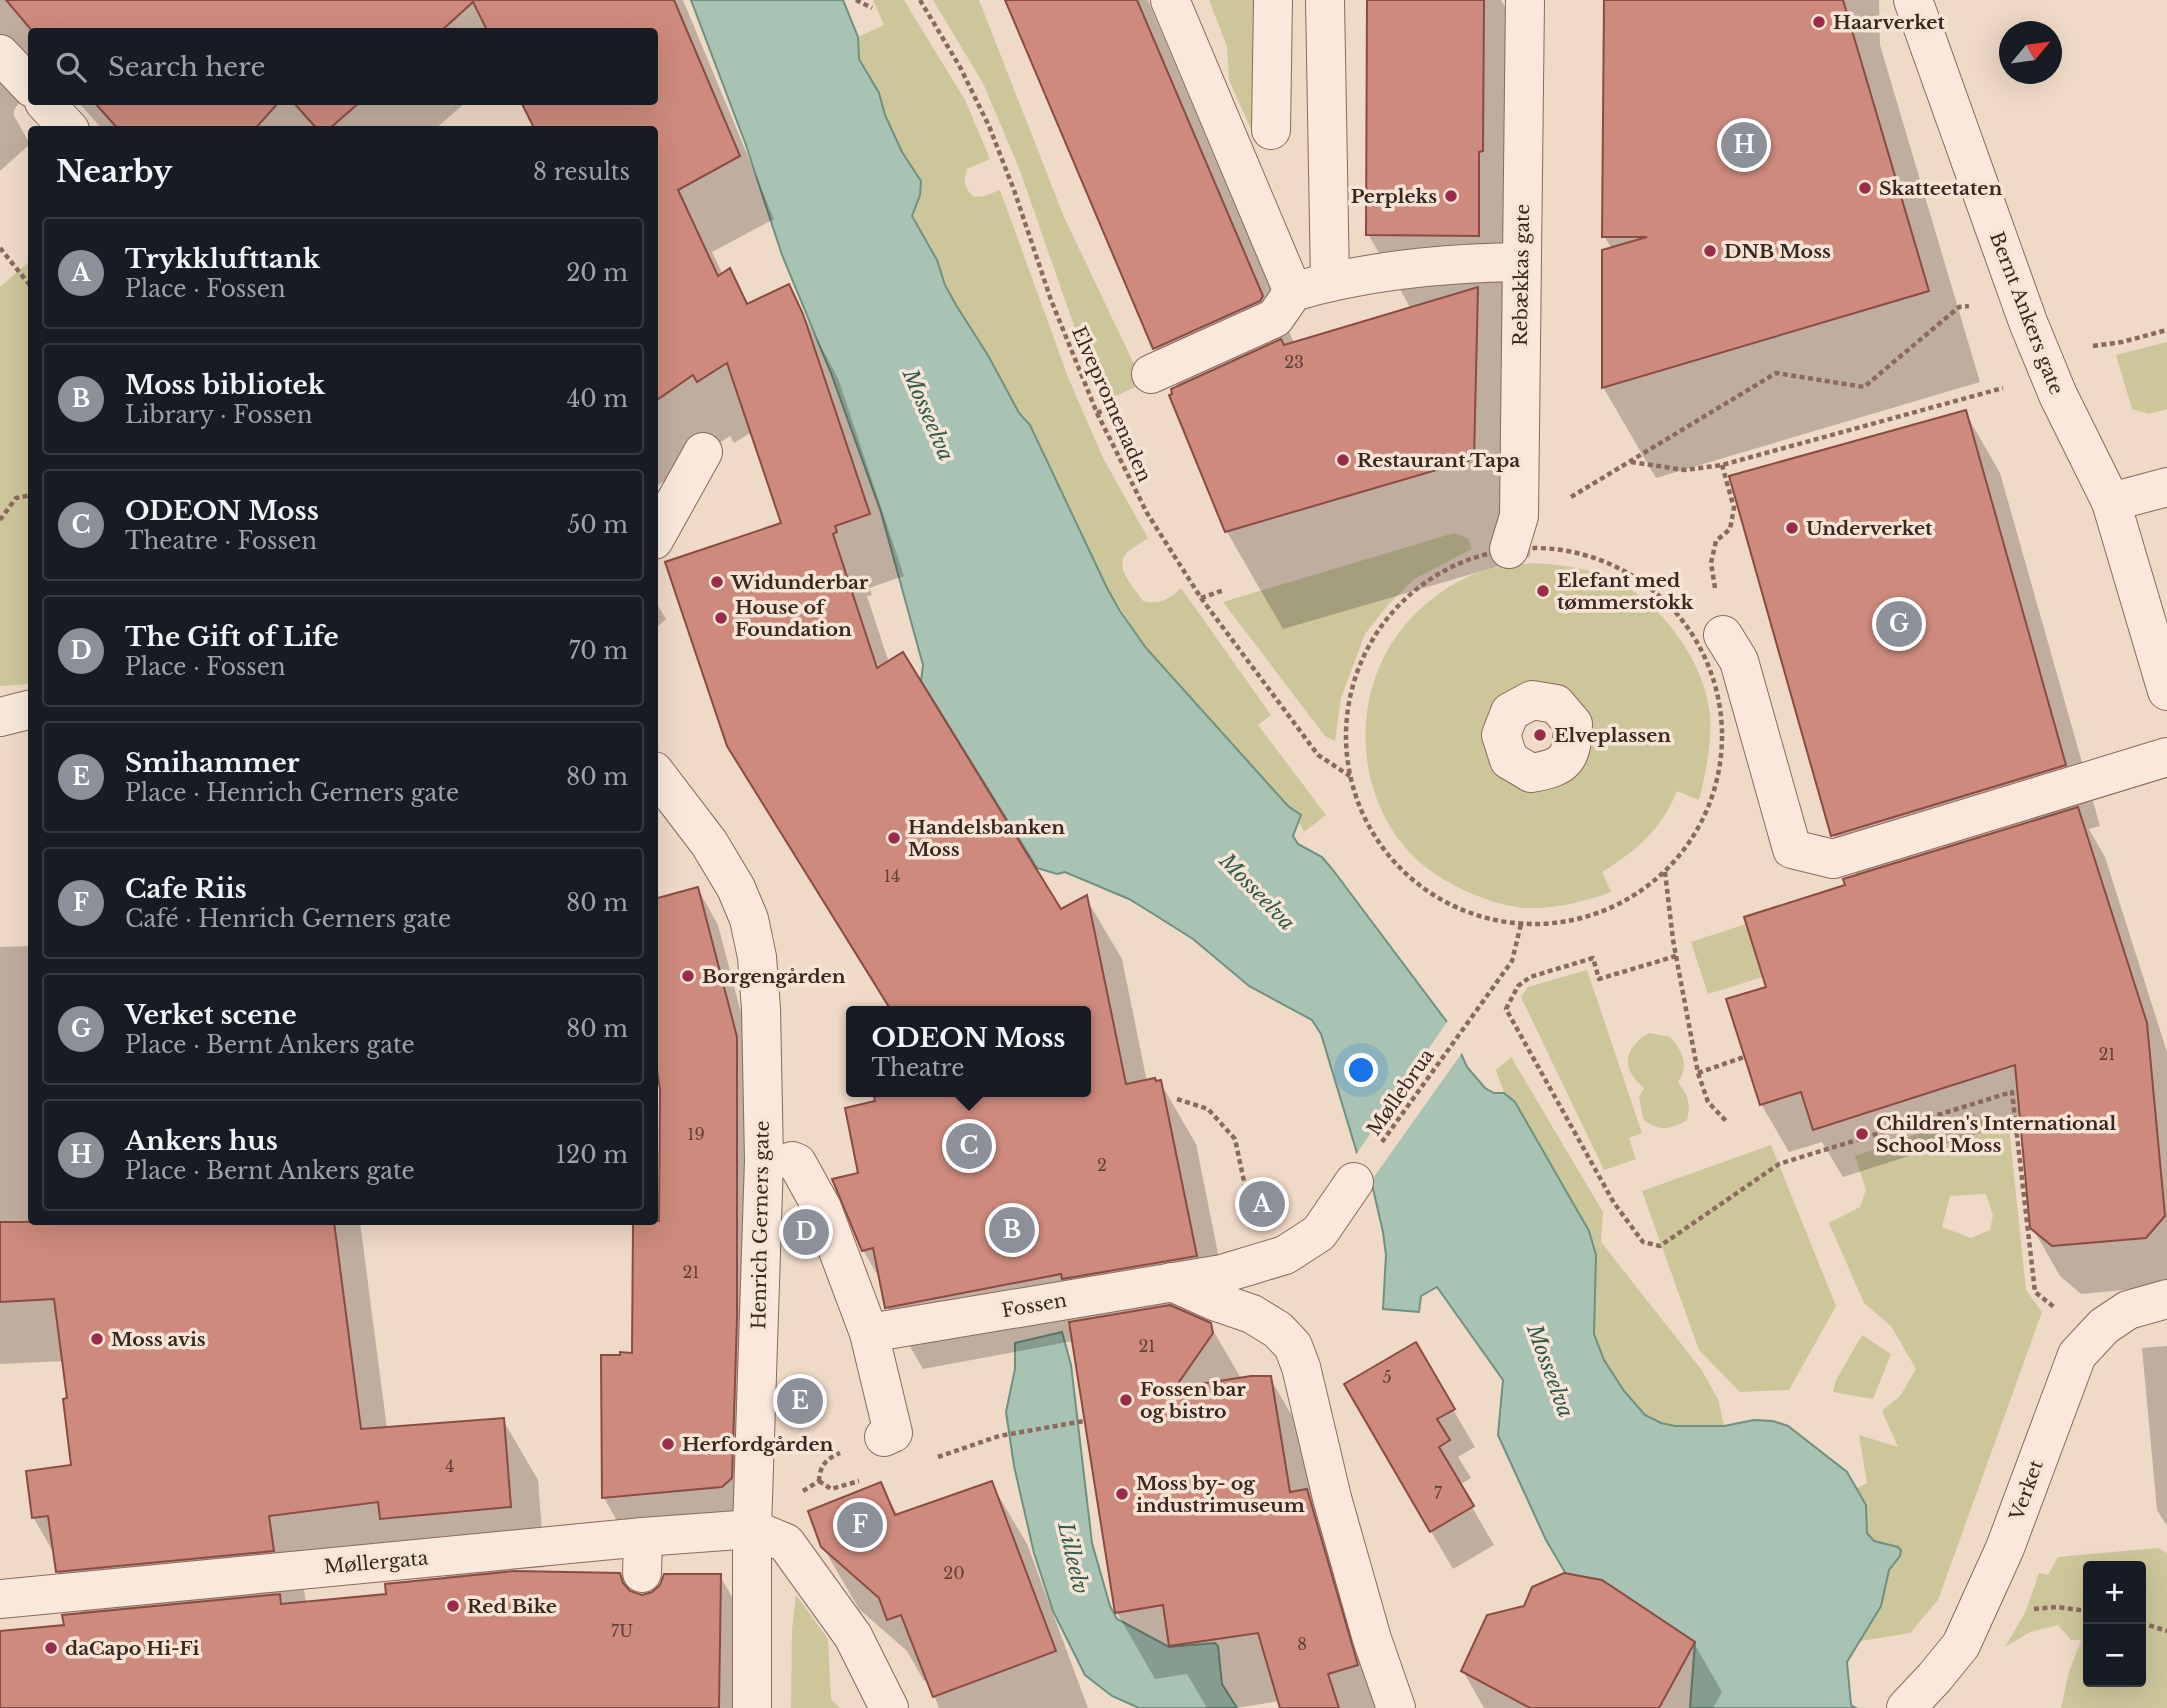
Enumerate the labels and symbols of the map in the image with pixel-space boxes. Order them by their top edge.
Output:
place label: Haarverket [1833,11,1945,34]
marker: Haarverket [1811,14,1827,30]
north arrow [1999,21,2062,84]
pin: H [1721,119,1767,171]
place label: Skatteetaten [1879,177,2002,200]
marker: Skatteetaten [1857,180,1873,196]
place label: Perpleks [1351,185,1437,208]
marker: Perpleks [1443,188,1459,204]
street label: Rebækkas gate [1509,204,1534,346]
street label: Bernt Ankers gate [1985,229,2068,398]
place label: DNB Moss [1724,240,1831,263]
marker: DNB Moss [1702,243,1718,259]
street label: Elvepromenaden [1067,323,1156,486]
house number: 23 [1284,352,1304,372]
water label: Mosseelva [897,364,959,465]
place label: Restaurant Tapa [1357,449,1520,472]
marker: Restaurant Tapa [1335,452,1351,468]
place label: Underverket [1806,517,1933,540]
marker: Underverket [1784,520,1800,536]
place label: Elefant med tømmerstokk [1557,569,1694,614]
place label: Widunderbar [730,571,869,594]
marker: Widunderbar [709,574,725,590]
marker: Elefant med tømmerstokk [1535,583,1551,599]
place label: House of Foundation [735,596,852,641]
pin: G [1876,598,1922,650]
marker: House of Foundation [713,610,729,626]
place label: Elveplassen [1554,724,1671,747]
marker: Elveplassen [1532,727,1548,743]
place label: Handelsbanken Moss [908,816,1065,861]
marker: Handelsbanken Moss [886,830,902,846]
water label: Mosseelva [1213,847,1300,936]
house number: 14 [884,866,900,886]
place label: Borgengården [702,965,846,988]
marker: Borgengården [680,968,696,984]
street label: Møllebrua [1362,1044,1439,1140]
house number: 21 [2099,1044,2116,1064]
your location [1344,1053,1378,1087]
place label: Children's International School Moss [1876,1112,2116,1157]
street label: Henrich Gerners gate [747,1120,774,1330]
pin: C [946,1120,992,1172]
house number: 19 [687,1124,705,1144]
marker: Children's International School Moss [1854,1126,1870,1142]
house number: 2 [1097,1155,1107,1175]
pin: A [1239,1178,1285,1230]
pin: B [989,1204,1035,1256]
pin: D [783,1206,829,1258]
house number: 21 [683,1262,700,1282]
street label: Fossen [1000,1288,1068,1323]
water label: Mosseelva [1521,1320,1579,1421]
place label: Moss avis [111,1328,206,1351]
marker: Moss avis [89,1331,105,1347]
house number: 21 [1139,1336,1156,1356]
house number: 5 [1382,1367,1392,1387]
pin: E [777,1375,823,1427]
place label: Fossen bar og bistro [1140,1378,1246,1423]
marker: Fossen bar og bistro [1118,1392,1134,1408]
place label: Herfordgården [682,1433,834,1456]
marker: Herfordgården [660,1436,676,1452]
house number: 4 [445,1456,455,1476]
street label: Verket [2005,1456,2048,1524]
place label: Moss by- og industrimuseum [1136,1472,1305,1517]
house number: 7 [1434,1483,1443,1503]
marker: Moss by- og industrimuseum [1114,1486,1130,1502]
pin: F [837,1499,883,1551]
water label: Lilleelv [1052,1519,1094,1596]
street label: Møllergata [323,1546,430,1579]
house number: 20 [943,1563,965,1583]
place label: Red Bike [467,1595,557,1618]
marker: Red Bike [445,1598,461,1614]
house number: 7U [611,1621,633,1641]
house number: 8 [1297,1634,1307,1654]
place label: daCapo Hi-Fi [65,1637,200,1660]
marker: daCapo Hi-Fi [43,1640,59,1656]

